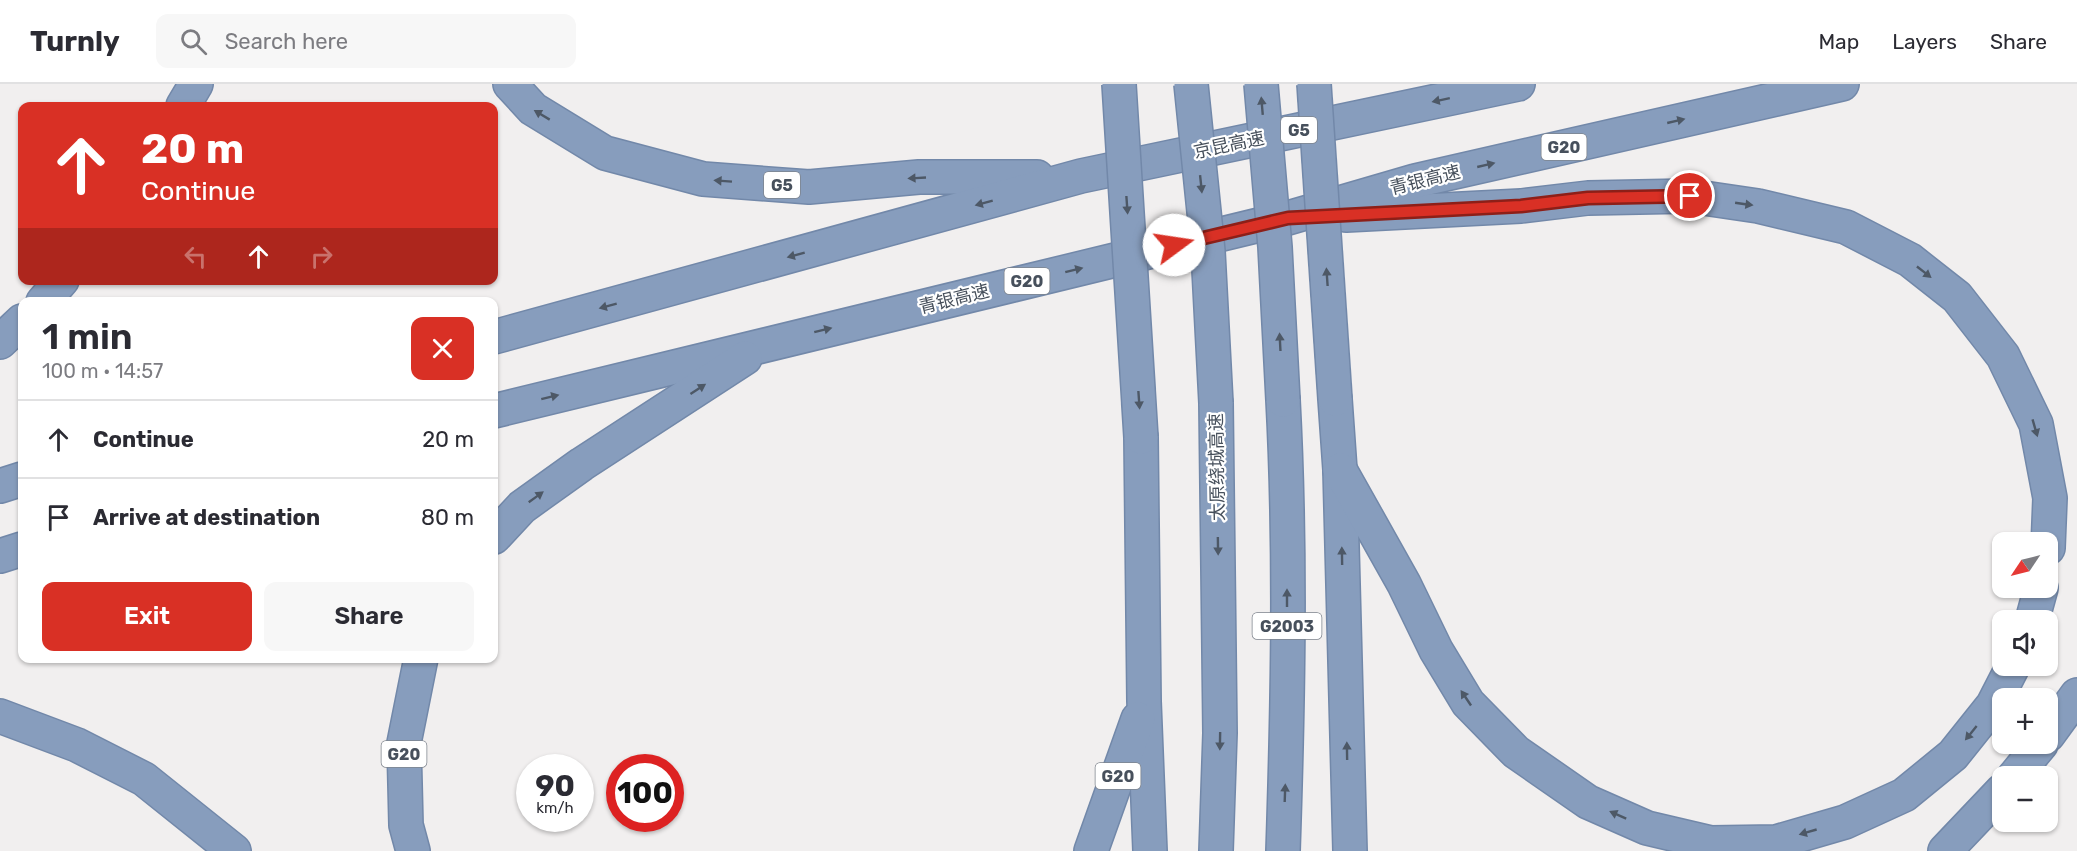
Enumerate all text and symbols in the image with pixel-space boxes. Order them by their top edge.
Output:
search box [156,14,576,68]
text: Turnly [30,25,120,58]
icon: search [177,25,210,58]
text: Search here [225,28,348,55]
text: Map [1818,29,1859,54]
text: Layers [1892,29,1957,54]
text: Share [1990,29,2047,54]
one-way arrow [1258,96,1267,115]
one-way arrow [1431,96,1450,106]
one-way arrow [534,109,550,120]
one-way arrow [1667,116,1685,126]
road number: G5 [1281,117,1317,143]
text: 20 m [141,124,244,174]
icon: ahead [42,126,120,204]
street label: 京昆高速 [1191,127,1267,163]
road number: G20 [1542,134,1586,160]
one-way arrow [1477,160,1495,170]
street label: 青银高速 [1387,161,1463,199]
pin [1664,170,1715,221]
road number: G5 [764,172,800,198]
one-way arrow [908,173,927,182]
text: Continue [141,175,255,207]
one-way arrow [1196,175,1206,194]
one-way arrow [713,176,732,186]
icon: arrive [1673,179,1706,212]
one-way arrow [1122,196,1131,215]
one-way arrow [975,199,993,208]
one-way arrow [1734,199,1753,208]
position arrow [1142,213,1206,277]
icon: left [179,240,212,273]
icon: ahead [242,240,275,273]
icon: right [305,240,338,273]
one-way arrow [786,250,805,260]
one-way arrow [1065,264,1083,274]
one-way arrow [1917,265,1932,277]
road number: G20 [1004,268,1050,294]
one-way arrow [1322,268,1332,287]
street label: 青银高速 [916,280,992,318]
one-way arrow [598,302,616,311]
text: 1 min [42,315,133,358]
button: close [411,317,474,380]
one-way arrow [814,325,832,335]
one-way arrow [1276,332,1285,351]
text: 100 m · 14:57 [42,359,163,383]
one-way arrow [690,383,706,394]
one-way arrow [1134,390,1143,409]
one-way arrow [541,392,559,402]
street label: 太原绕城高速 [1205,413,1229,521]
one-way arrow [2031,419,2041,437]
icon: ahead [42,423,75,456]
text: Continue [93,426,194,453]
text: 20 m [422,426,474,453]
one-way arrow [527,491,543,503]
icon: arrive [42,501,75,534]
text: Arrive at destination [93,504,320,531]
text: 80 m [421,504,474,531]
north arrow [1992,532,2058,598]
map controls [1992,532,2058,832]
one-way arrow [1213,536,1223,555]
one-way arrow [1337,546,1347,565]
button: Exit [42,582,252,651]
button: Share [264,582,474,651]
one-way arrow [1283,588,1292,607]
button: sound [1992,610,2058,676]
road number: G2003 [1252,613,1322,639]
button: + [1992,688,2058,754]
one-way arrow [1460,690,1472,706]
one-way arrow [1964,725,1977,741]
one-way arrow [1215,731,1224,750]
road number: G20 [382,741,426,767]
one-way arrow [1342,741,1352,760]
speed limit sign: 100 [606,754,684,832]
road number: G20 [1096,763,1140,789]
button: − [1992,766,2058,832]
text: 90 [535,768,575,804]
one-way arrow [1280,783,1290,802]
text: km/h [536,799,574,817]
one-way arrow [1610,811,1627,820]
one-way arrow [1799,828,1817,838]

